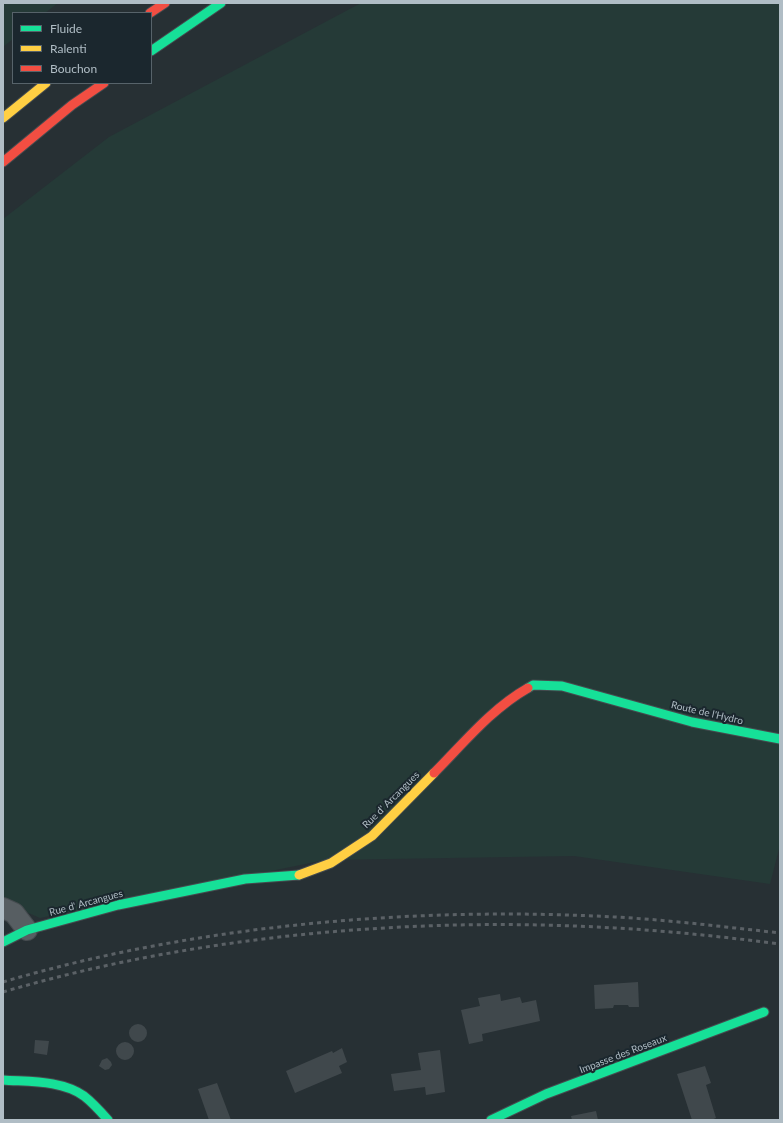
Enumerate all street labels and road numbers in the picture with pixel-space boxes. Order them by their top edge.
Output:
street label: Route de l'Hydro [670,699,744,727]
street label: Rue d' Arcangues [360,769,422,831]
street label: Rue d' Arcangues [48,887,124,919]
street label: Impasse des Roseaux [578,1032,668,1076]

